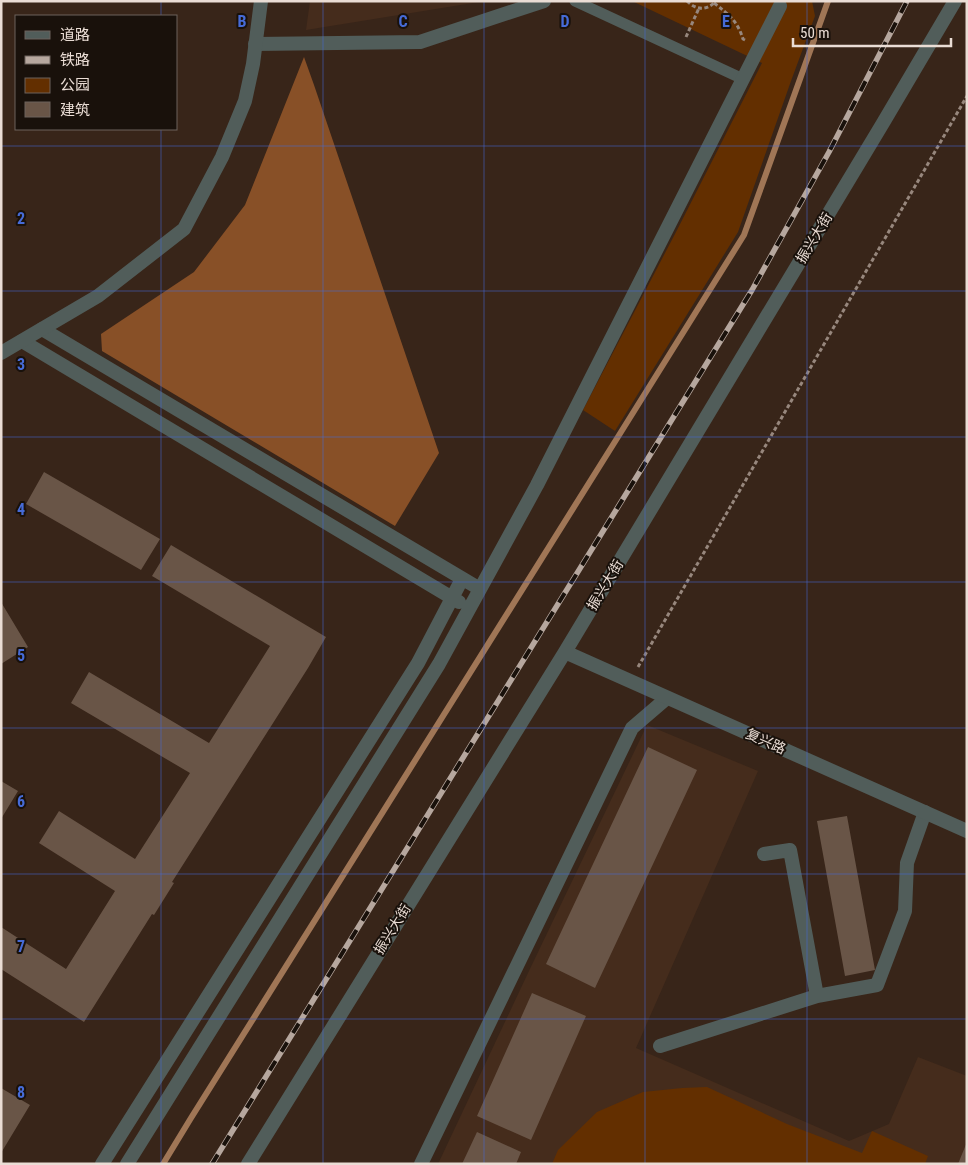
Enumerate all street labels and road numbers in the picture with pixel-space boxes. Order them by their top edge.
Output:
street label: 振兴大街 [793,210,835,266]
street label: 振兴大街 [584,557,626,613]
street label: 复兴路 [744,725,788,757]
street label: 振兴大街 [370,901,414,957]

